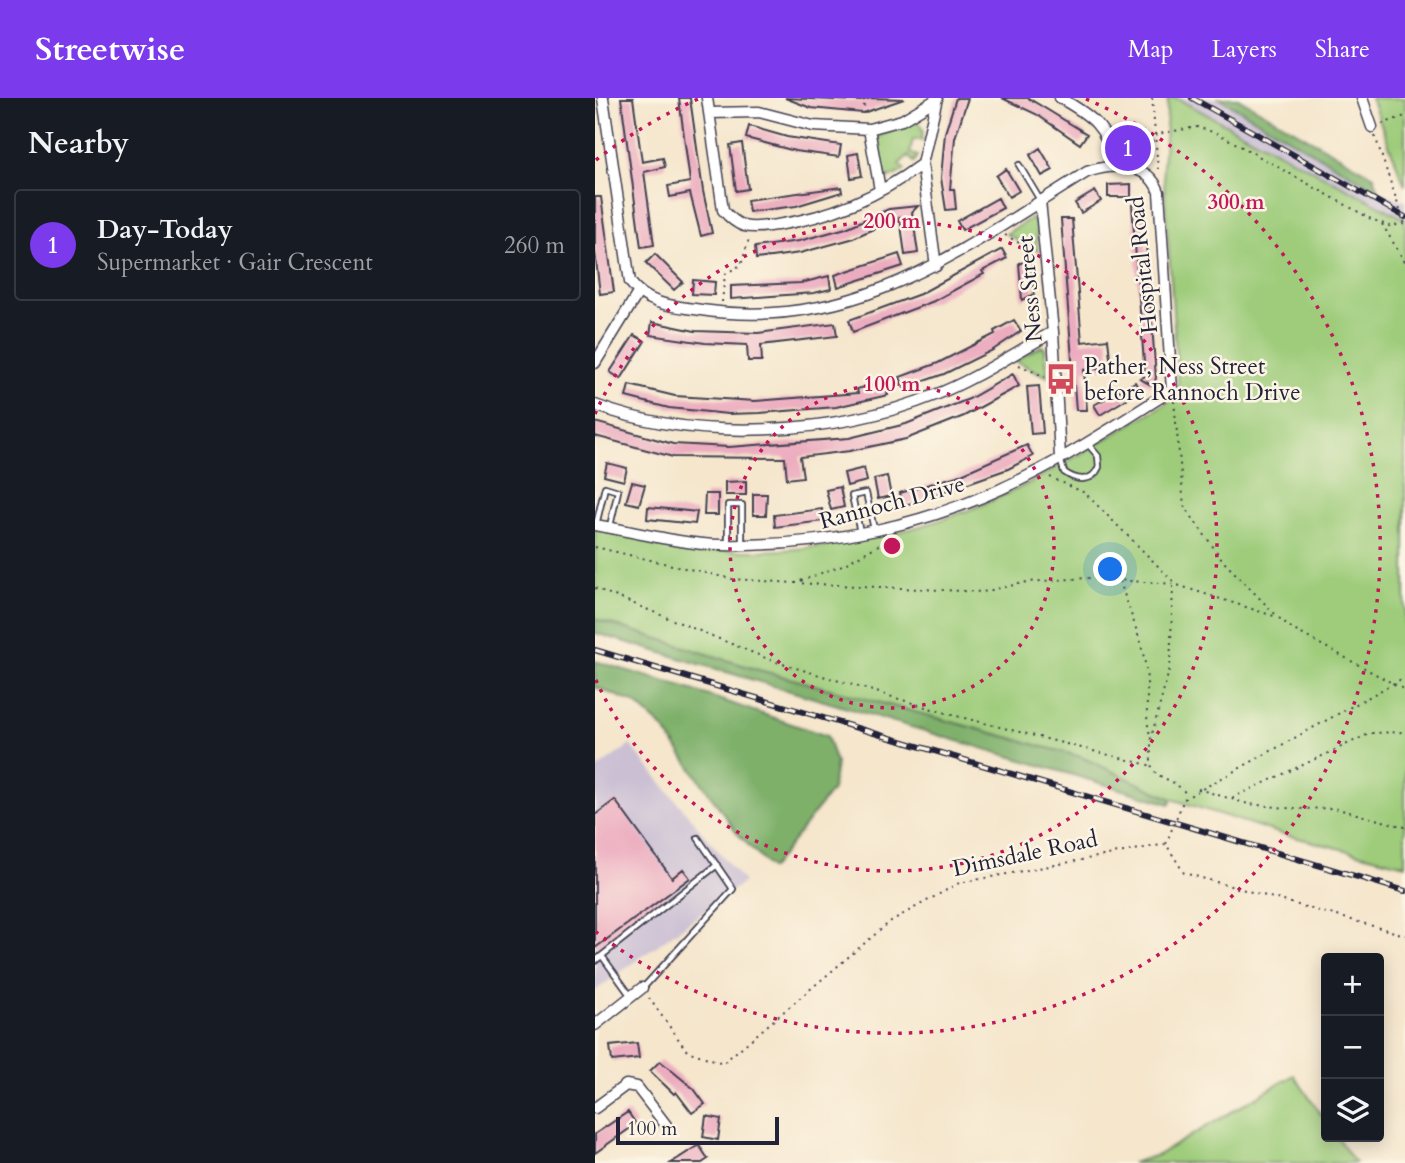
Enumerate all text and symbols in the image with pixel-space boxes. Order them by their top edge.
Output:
text: Streetwise [35,27,185,72]
text: Map [1128,33,1174,66]
text: Layers [1212,33,1277,66]
text: Share [1315,33,1370,66]
pin: 1 [1105,122,1151,174]
text: Nearby [28,123,129,164]
text: 300 m [1207,188,1265,217]
street label: Hospital Road [1120,194,1165,335]
text: 200 m [863,207,921,236]
text: Day-Today [97,212,233,247]
text: 1 [47,230,59,261]
text: 260 m [504,230,565,261]
street label: Ness Street [1009,234,1050,344]
text: Supermarket · Gair Crescent [97,247,373,278]
place label: Pather, Ness Street before Rannoch Drive [1084,351,1301,408]
bus stop icon: Pather, Ness Street before Rannoch Drive [1044,362,1078,396]
text: 100 m [863,370,921,399]
street label: Rannoch Drive [816,468,968,537]
centre of rings [880,534,904,558]
your location [1093,552,1127,586]
street label: Dimsdale Road [950,823,1101,884]
map controls [1321,953,1384,1142]
button: + [1321,953,1384,1016]
button: − [1321,1016,1384,1079]
button: layers [1321,1079,1384,1142]
scale bar [616,1114,779,1146]
text: 100 m [627,1116,677,1142]

